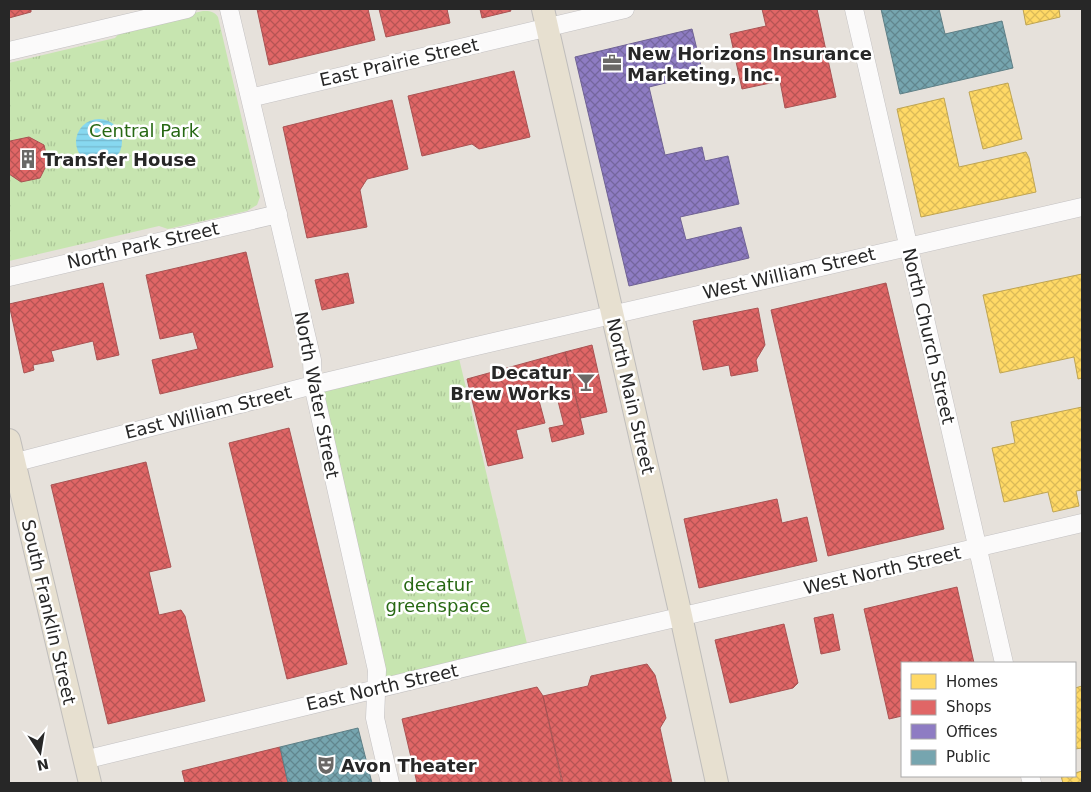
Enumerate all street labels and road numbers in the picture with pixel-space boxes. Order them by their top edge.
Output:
street label: East Prairie Street [318,34,480,90]
street label: North Park Street [65,217,221,273]
street label: West William Street [701,243,877,303]
street label: North Church Street [899,246,959,426]
street label: North Water Street [291,310,343,480]
street label: North Main Street [603,316,659,476]
street label: East William Street [123,381,293,443]
street label: South Franklin Street [17,517,81,707]
street label: West North Street [801,542,963,598]
street label: East North Street [304,659,460,715]

